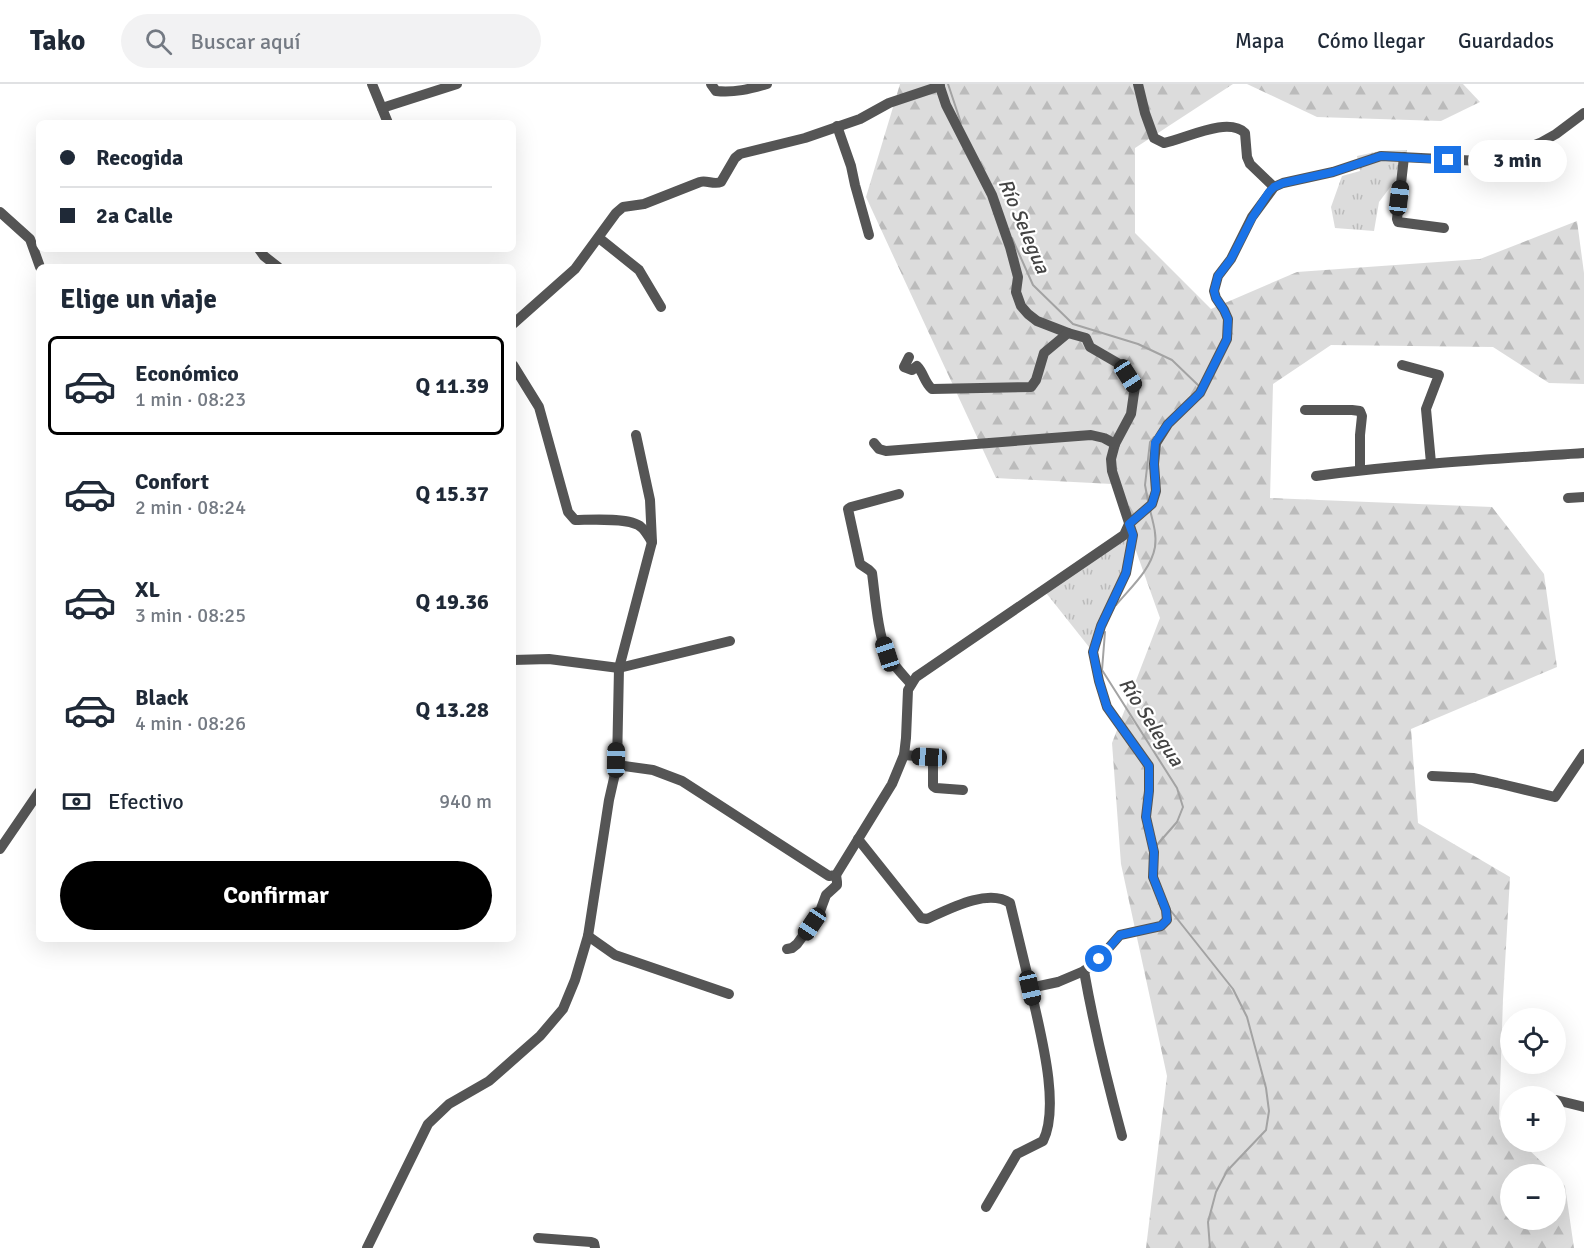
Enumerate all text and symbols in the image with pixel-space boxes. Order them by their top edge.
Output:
search box [121,14,541,68]
text: Tako [30,24,85,58]
icon: search [142,25,175,58]
text: Buscar aquí [190,28,301,55]
text: Mapa [1235,28,1284,54]
text: Cómo llegar [1317,28,1425,54]
text: Guardados [1458,28,1554,54]
callout: 3 min [1469,139,1568,181]
text: Recogida [96,144,183,171]
route end [1434,146,1461,173]
text: 3 min [1493,148,1542,173]
water label: Río Selegua [993,175,1056,278]
car [1388,179,1410,217]
text: 2a Calle [96,202,173,229]
text: Elige un viaje [60,283,217,316]
car [1111,356,1145,396]
icon: car [63,359,117,413]
text: Económico [135,360,239,387]
text: Q 11.39 [416,372,489,399]
text: 1 min · 08:23 [135,387,246,412]
icon: car [63,467,117,521]
text: Confort [135,468,209,495]
text: Q 15.37 [416,480,489,507]
text: 2 min · 08:24 [135,495,246,520]
icon: car [63,575,117,629]
text: XL [135,576,160,603]
text: Q 19.36 [416,588,489,615]
text: 3 min · 08:25 [135,603,246,628]
car [873,634,901,674]
water label: Río Selegua [1113,673,1189,772]
icon: car [63,683,117,737]
text: Black [135,684,189,711]
text: Q 13.28 [416,696,489,723]
text: 4 min · 08:26 [135,711,246,736]
car [607,742,625,778]
car [911,747,947,767]
icon: cash [60,785,93,818]
text: Efectivo [108,788,184,815]
text: 940 m [439,789,492,814]
button: Confirmar [60,861,492,930]
car [794,904,830,944]
route start [1085,945,1112,972]
car [1017,968,1043,1008]
map controls [1500,1008,1566,1230]
button: locate [1500,1008,1566,1074]
button: + [1500,1086,1566,1152]
button: − [1500,1164,1566,1230]

